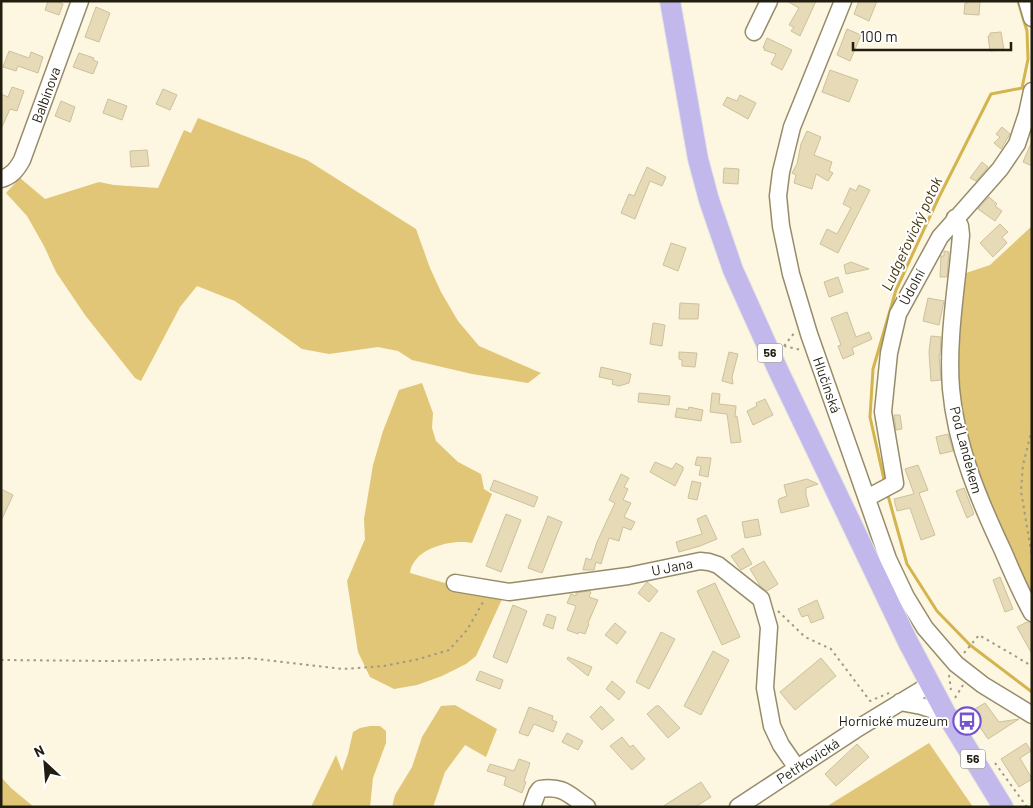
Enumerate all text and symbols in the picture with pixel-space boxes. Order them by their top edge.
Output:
scale bar [853,20,1010,52]
text: 100 m [860,27,898,45]
street label: Balbínova [28,65,63,125]
water label: Ludgeřovický potok [877,173,946,293]
street label: Údolní [895,266,928,308]
road number: 56 [758,343,782,362]
street label: Hlučínská [810,354,845,415]
street label: Pod Landekem [947,404,986,495]
street label: U Jana [650,554,694,579]
bus stop icon: Hornické muzeum [952,706,982,736]
place label: Hornické muzeum [839,712,948,729]
street label: Petřkovická [773,734,842,787]
north arrow [20,738,70,788]
text: N [31,741,47,761]
road number: 56 [960,750,986,769]

